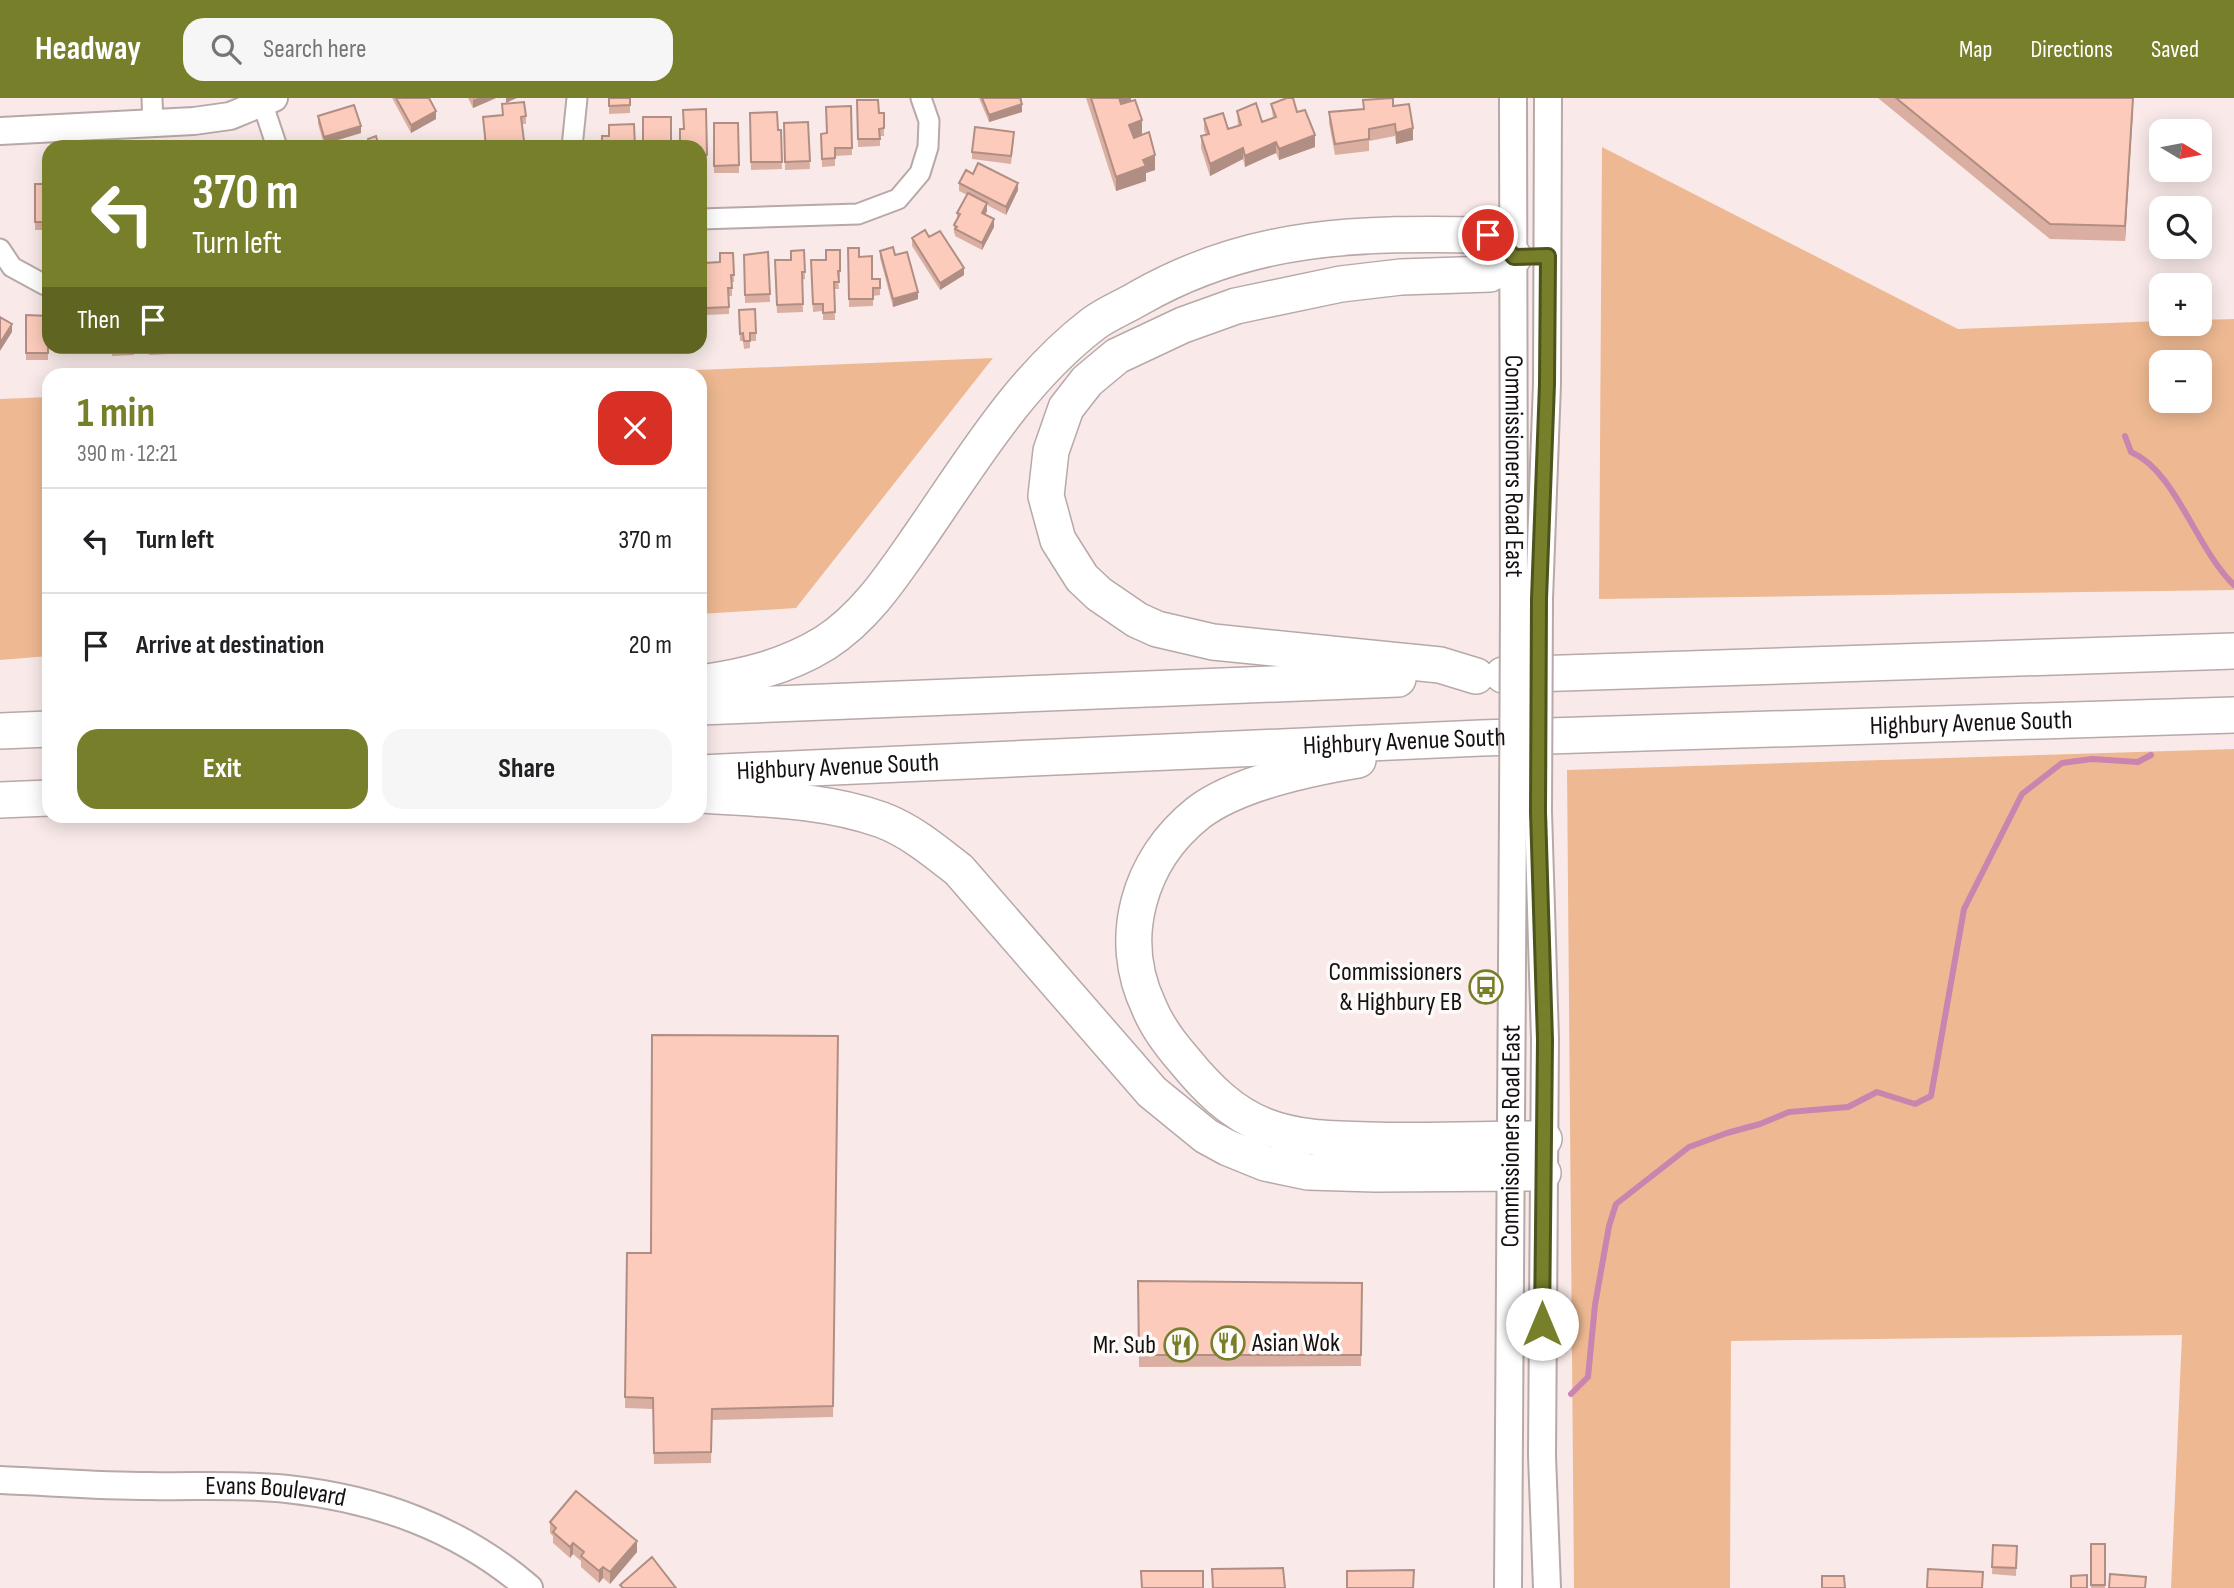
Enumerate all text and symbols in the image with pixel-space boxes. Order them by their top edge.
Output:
search box [183,18,673,81]
text: Headway [35,29,141,69]
icon: search [207,30,245,68]
text: Search here [263,34,366,65]
text: Map [1959,35,1992,64]
text: Directions [2030,35,2113,64]
text: Saved [2151,35,2199,64]
north arrow [2149,119,2212,182]
map controls [2149,119,2212,413]
text: 370 m [192,164,299,223]
icon: left [77,168,168,259]
button: search [2149,196,2212,259]
pin [1458,205,1518,265]
icon: arrive [1469,216,1507,254]
text: Turn left [192,224,282,263]
button: + [2149,273,2212,336]
icon: arrive [134,301,172,339]
text: Then [77,305,120,336]
button: − [2149,350,2212,413]
street label: Commissioners Road East [1498,355,1529,577]
text: 1 min [77,388,155,439]
button: close [598,391,672,465]
text: 390 m · 12:21 [77,440,177,468]
icon: left [77,522,115,560]
text: Turn left [136,525,214,556]
text: 370 m [618,525,672,556]
icon: arrive [77,627,115,665]
text: Arrive at destination [136,630,324,661]
text: 20 m [629,630,672,661]
street label: Highbury Avenue South [1869,704,2073,742]
street label: Highbury Avenue South [1302,722,1506,761]
button: Exit [77,729,368,809]
button: Share [382,729,672,809]
street label: Highbury Avenue South [736,747,940,787]
place label: Commissioners & Highbury EB [1329,957,1462,1018]
bus stop icon: Commissioners & Highbury EB [1467,968,1505,1006]
street label: Commissioners Road East [1495,1024,1527,1247]
position arrow [1505,1287,1579,1361]
restaurant icon: Asian Wok [1209,1324,1247,1362]
restaurant icon: Mr. Sub [1162,1326,1200,1364]
place label: Asian Wok [1251,1328,1340,1359]
place label: Mr. Sub [1093,1330,1156,1361]
street label: Evans Boulevard [205,1470,349,1514]

